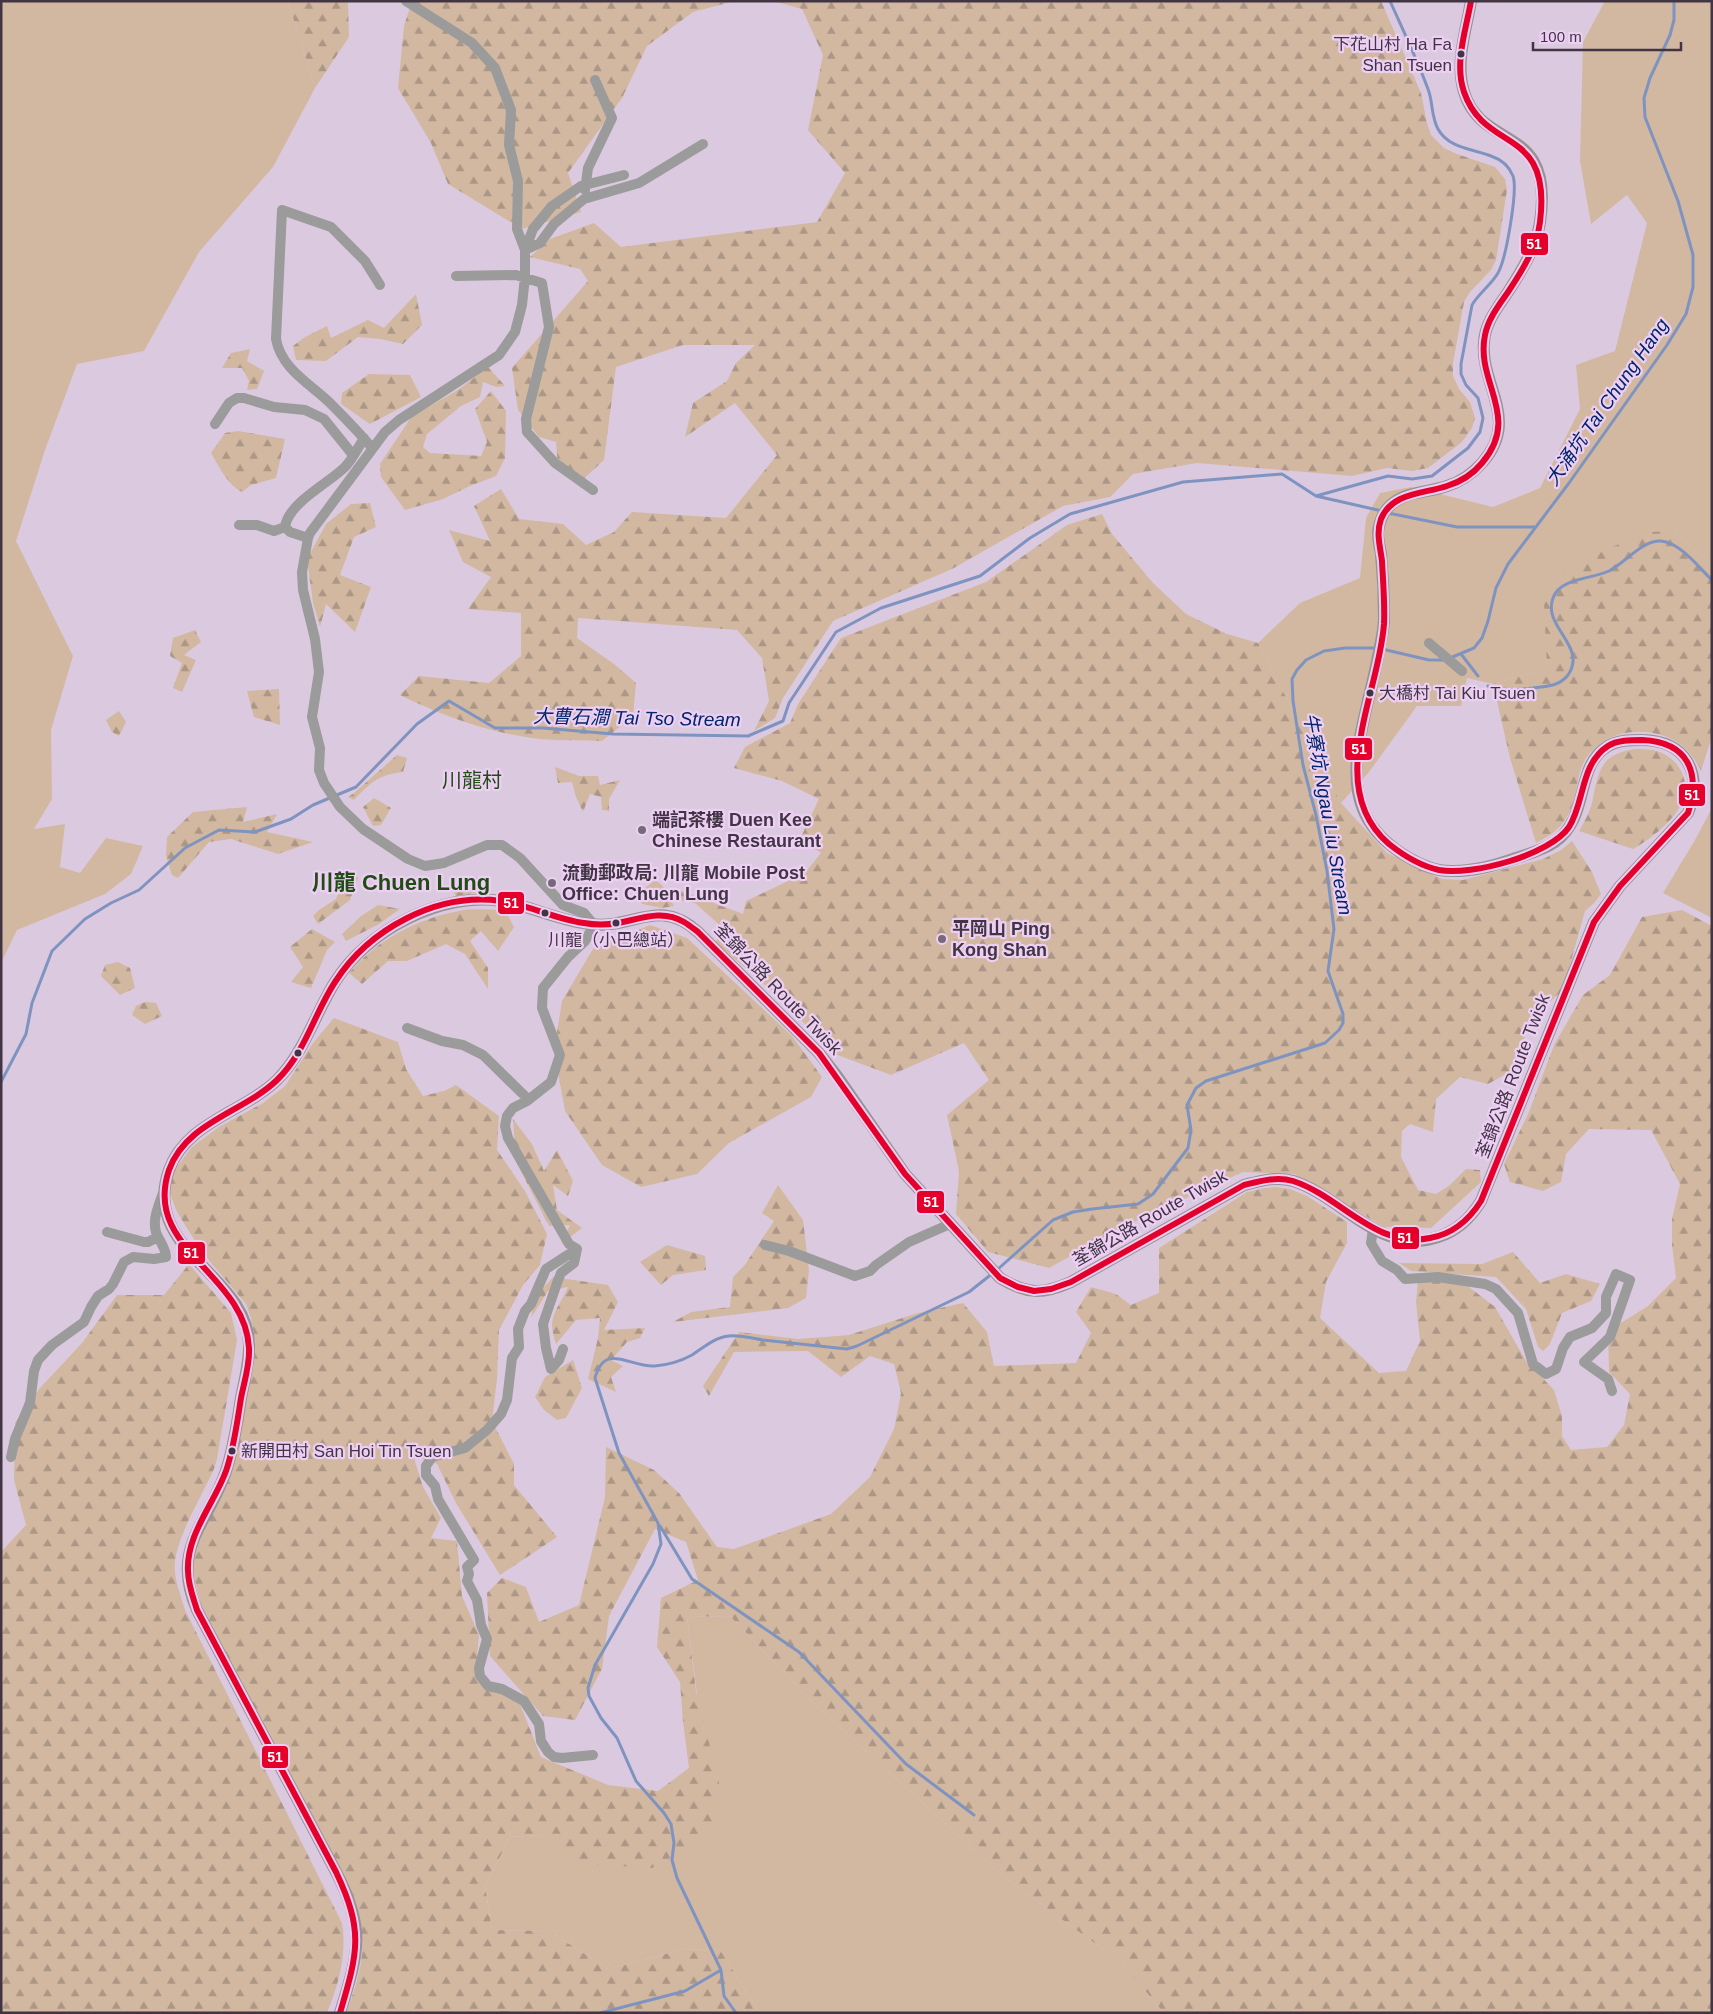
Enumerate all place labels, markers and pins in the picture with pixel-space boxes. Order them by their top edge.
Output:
place label: 下花山村 Ha Fa Shan Tsuen [1333,35,1453,75]
marker: 下花山村 Ha Fa Shan Tsuen [1456,49,1466,59]
place label: 大橋村 Tai Kiu Tsuen [1379,684,1536,703]
marker: 大橋村 Tai Kiu Tsuen [1365,688,1375,698]
place label: 端記茶樓 Duen Kee Chinese Restaurant [652,809,821,851]
marker: 端記茶樓 Duen Kee Chinese Restaurant [636,824,648,836]
place label: 流動郵政局: 川龍 Mobile Post Office: Chuen Lung [562,862,805,904]
marker: 流動郵政局: 川龍 Mobile Post Office: Chuen Lung [546,877,558,889]
unlabelled marker [540,908,550,918]
marker: 川龍（小巴總站） [611,918,621,928]
place label: 平岡山 Ping Kong Shan [952,919,1050,960]
place label: 川龍（小巴總站） [548,931,684,950]
marker: 平岡山 Ping Kong Shan [936,933,948,945]
unlabelled marker [293,1048,303,1058]
place label: 新開田村 San Hoi Tin Tsuen [241,1442,451,1461]
marker: 新開田村 San Hoi Tin Tsuen [227,1446,237,1456]

